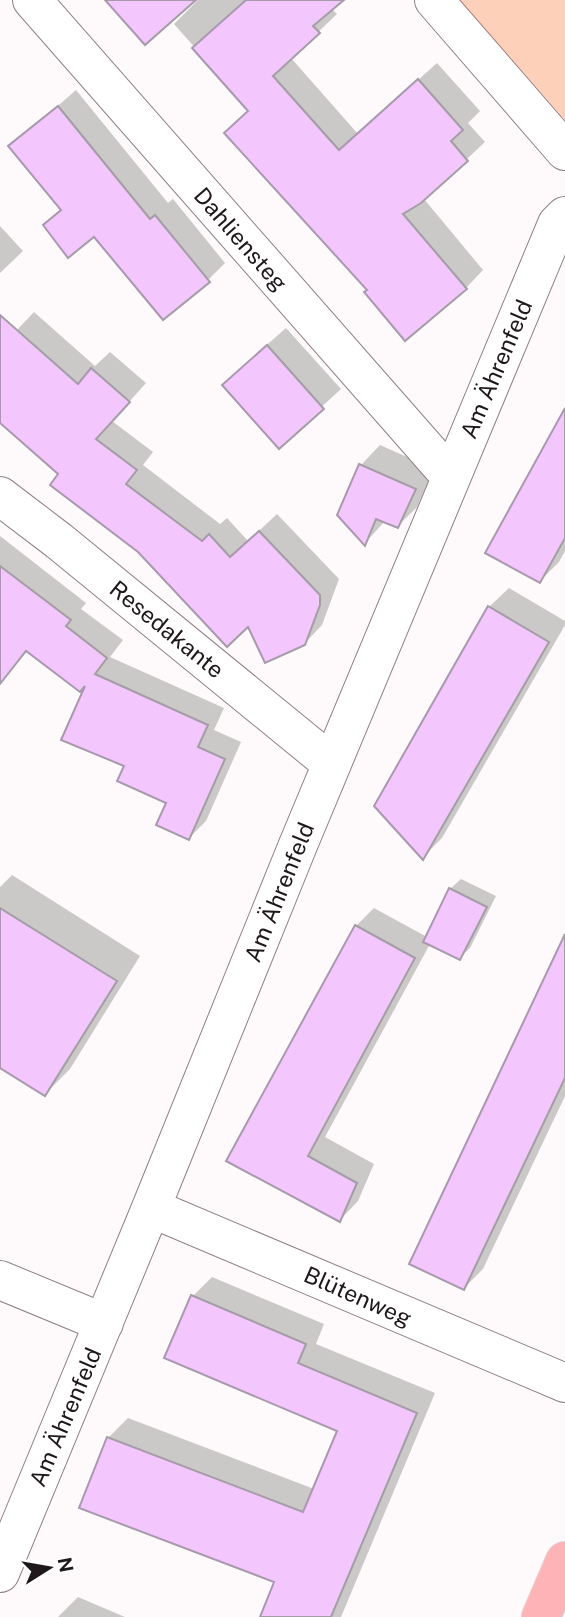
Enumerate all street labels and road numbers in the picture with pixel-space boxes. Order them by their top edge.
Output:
street label: Dahliensteg [189,182,293,296]
street label: Am Ährenfeld [455,295,537,443]
street label: Resedakante [104,575,230,683]
street label: Am Ährenfeld [239,818,319,966]
street label: Blütenweg [300,1260,416,1332]
street label: Am Ährenfeld [24,1343,106,1491]

